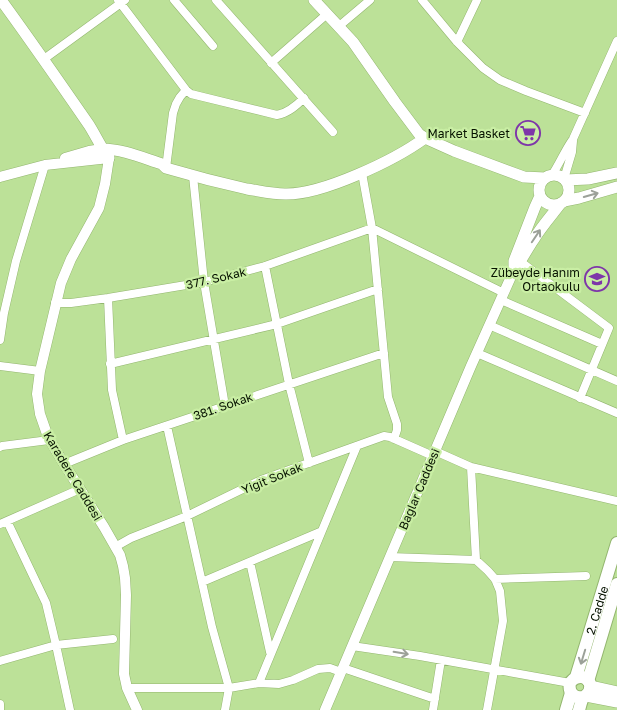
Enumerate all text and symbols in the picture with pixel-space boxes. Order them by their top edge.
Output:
supermarket icon: Market Basket [515,120,541,146]
place label: Market Basket [427,126,510,141]
one-way arrow [582,190,598,199]
one-way arrow [531,229,541,243]
street label: 377. Sokak [184,264,248,292]
place label: Zübeyde Hanım Ortaokulu [491,265,580,294]
school or university icon: Zübeyde Hanım Ortaokulu [584,266,610,292]
street label: 381. Sokak [191,389,255,423]
street label: Karadere Caddesi [40,429,106,523]
street label: Bağlar Caddesi [395,446,443,532]
street label: Yiğit Sokak [239,459,305,497]
street label: 2. Cadde [582,584,611,636]
one-way arrow [392,648,408,658]
one-way arrow [577,648,587,664]

